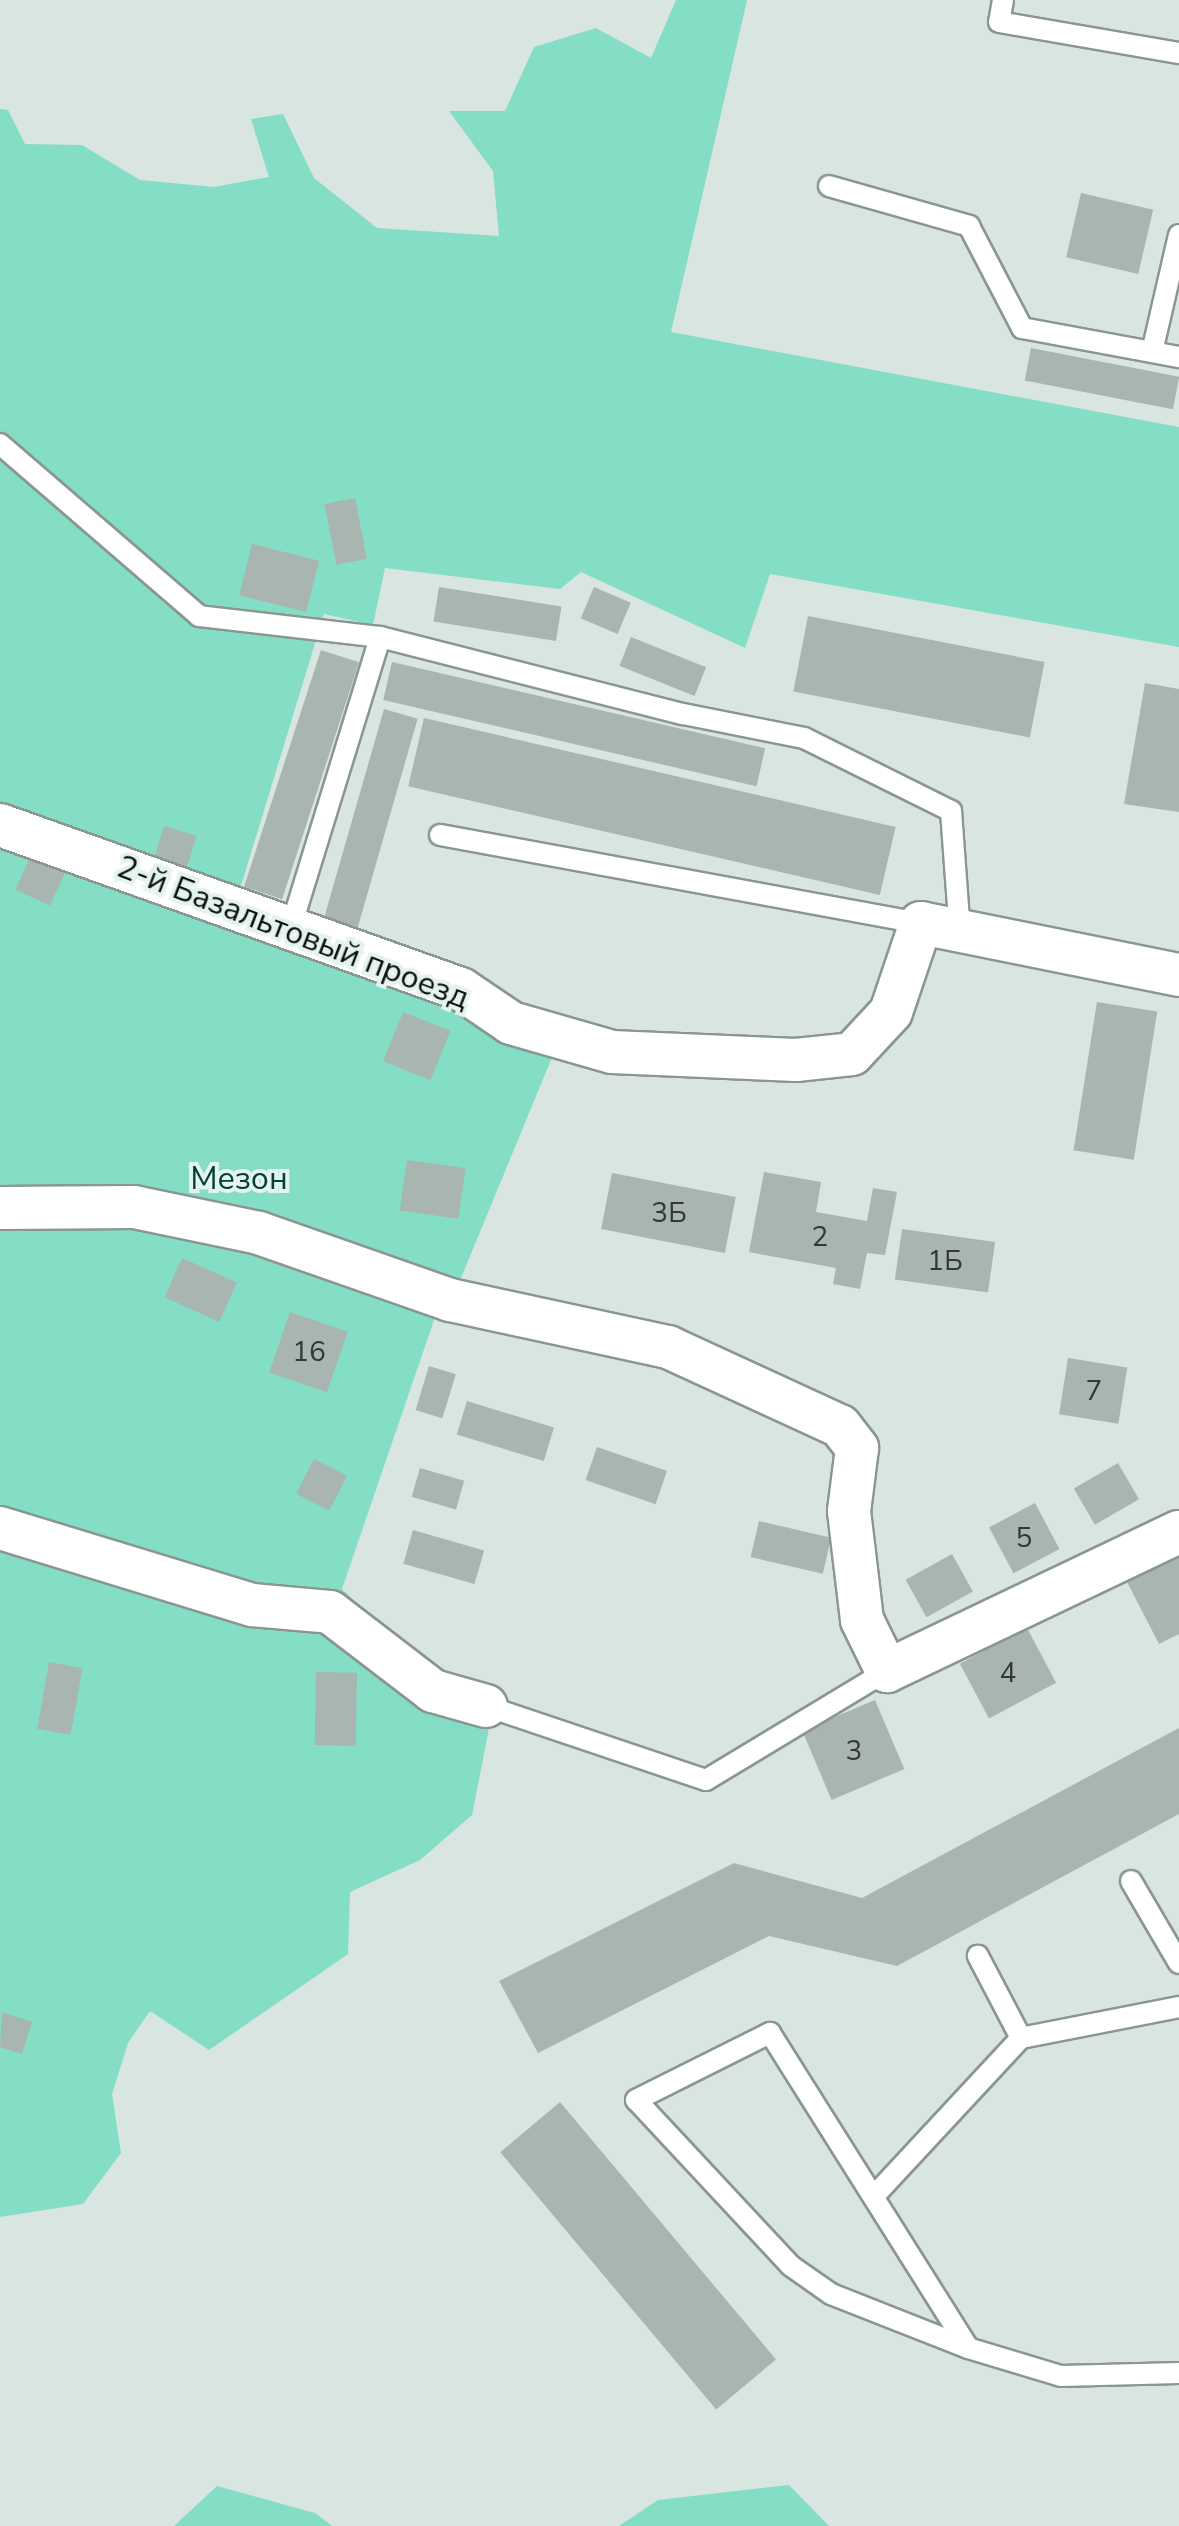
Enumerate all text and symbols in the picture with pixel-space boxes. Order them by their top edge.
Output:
street label: 2-й Базальтовый проезд [111,848,475,1018]
park label: Мезон [190,1160,288,1198]
house number: 3Б [651,1196,687,1230]
house number: 2 [812,1220,828,1254]
house number: 1Б [927,1244,963,1278]
house number: 16 [292,1335,326,1369]
house number: 7 [1086,1374,1102,1408]
house number: 5 [1016,1521,1032,1555]
house number: 4 [1000,1656,1016,1690]
house number: 3 [846,1734,862,1768]

